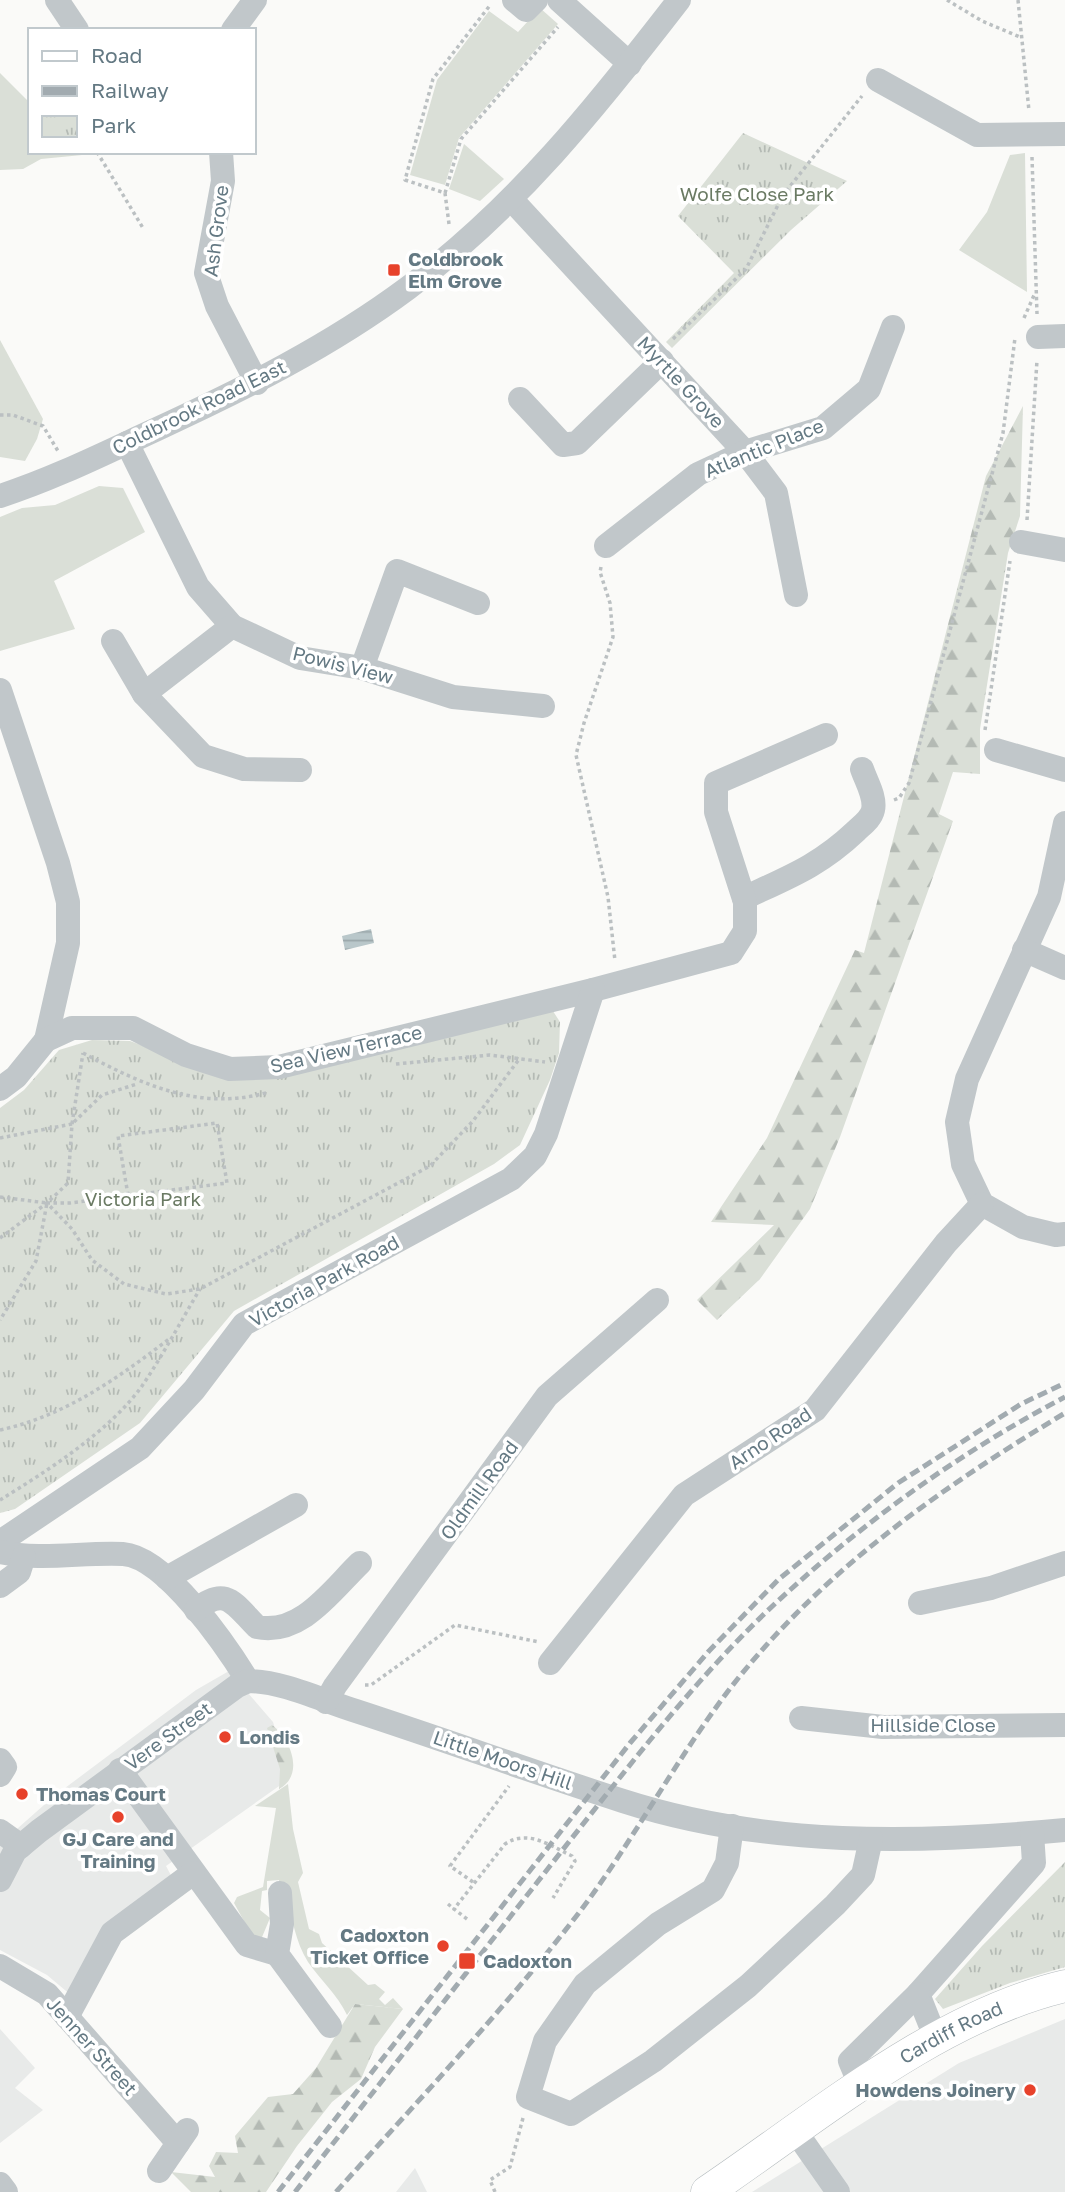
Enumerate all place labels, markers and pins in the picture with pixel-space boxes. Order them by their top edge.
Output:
place label: Coldbrook Elm Grove [408,247,503,292]
marker: Coldbrook Elm Grove [386,262,402,278]
place label: Londis [239,1725,301,1748]
marker: Londis [217,1729,233,1745]
place label: Thomas Court [36,1782,166,1805]
marker: Thomas Court [14,1786,30,1802]
marker: GJ Care and Training [110,1809,126,1825]
place label: GJ Care and Training [62,1827,174,1872]
place label: Cadoxton Ticket Office [310,1923,429,1968]
marker: Cadoxton Ticket Office [435,1938,451,1954]
place label: Cadoxton [483,1949,572,1972]
marker: Cadoxton [457,1951,477,1971]
place label: Howdens Joinery [855,2078,1017,2101]
marker: Howdens Joinery [1022,2082,1038,2098]

